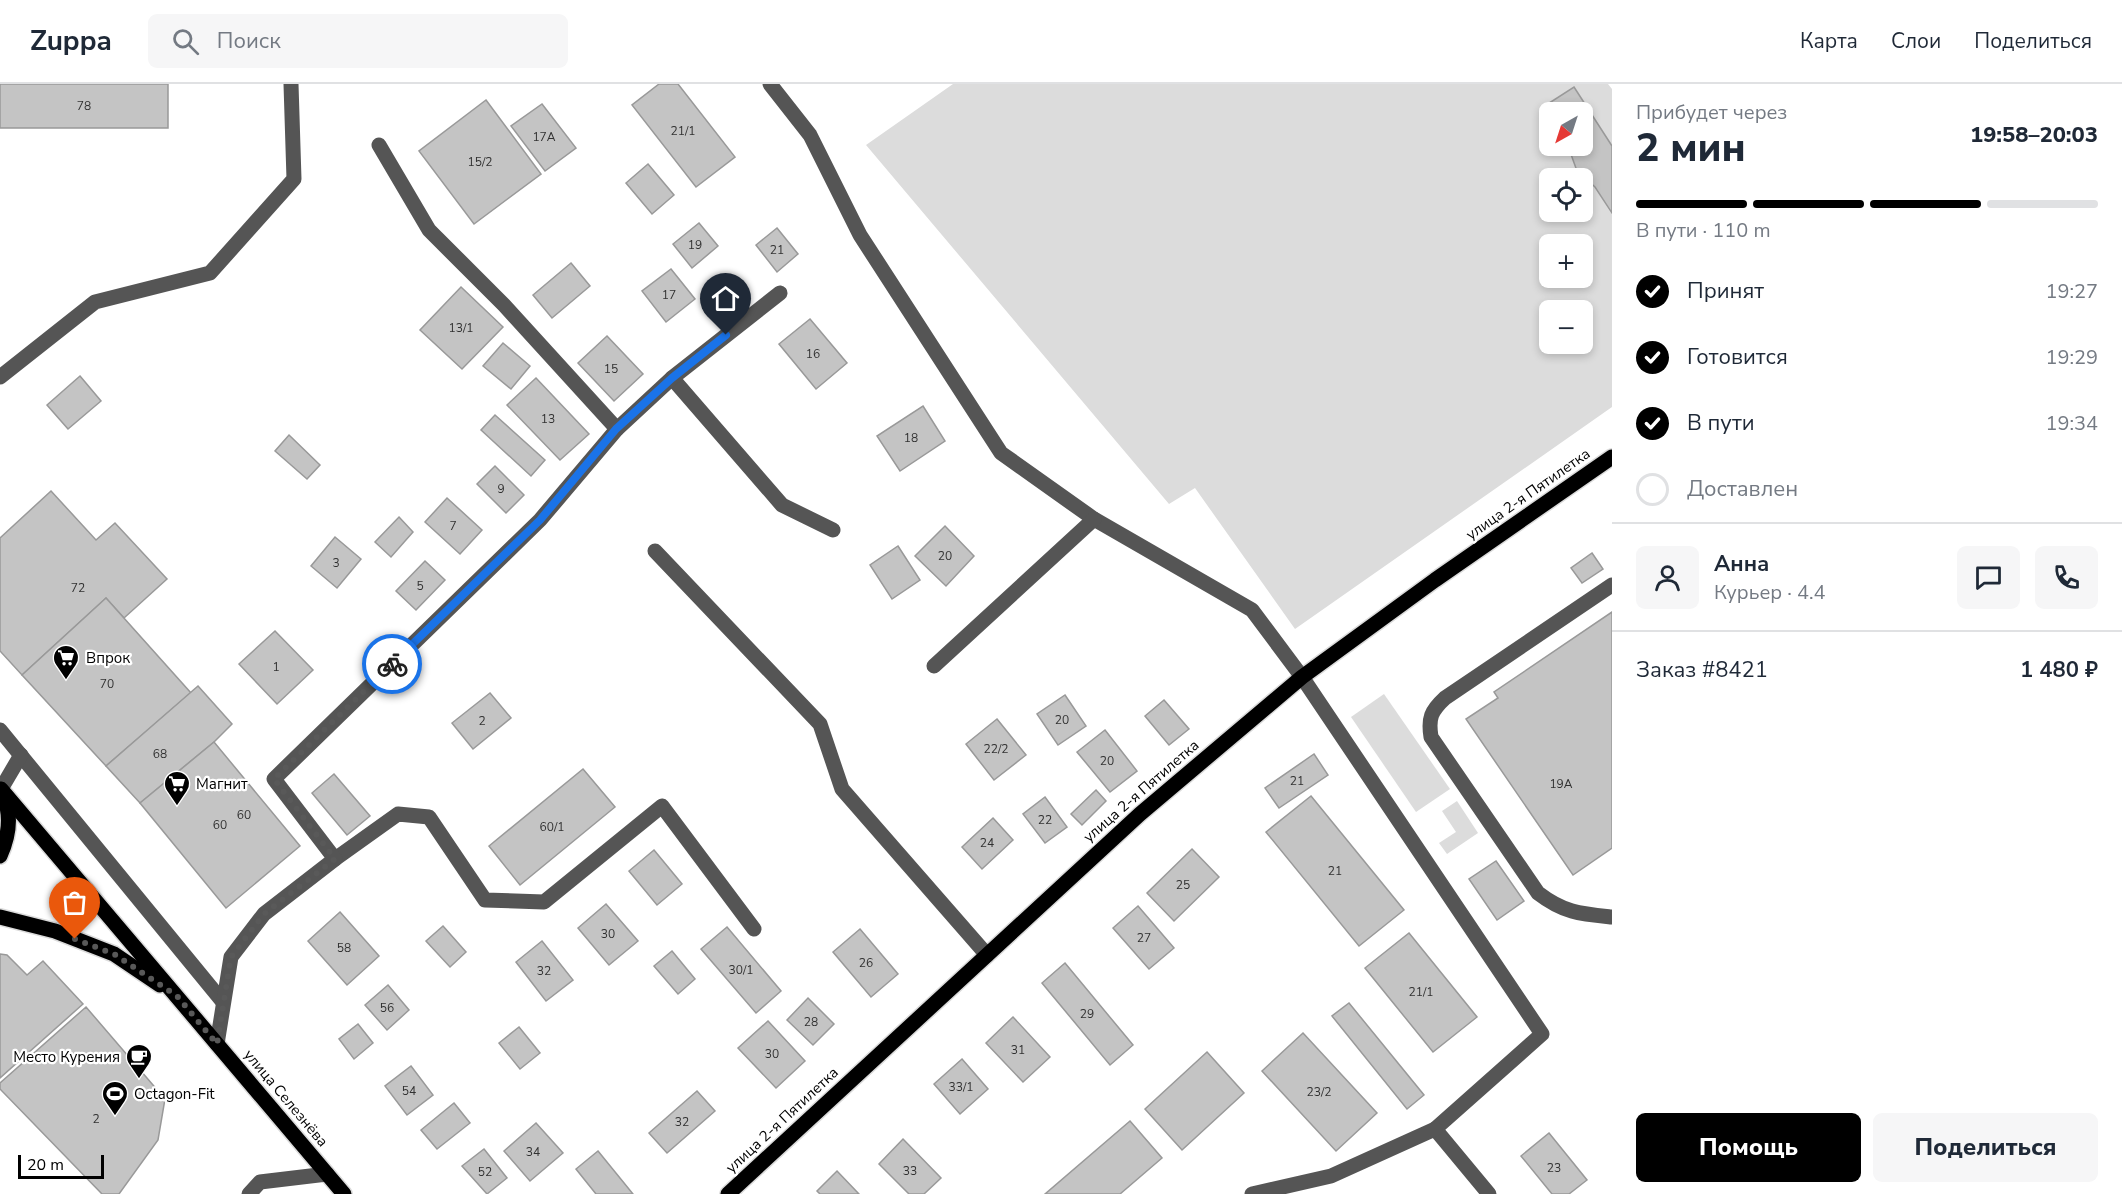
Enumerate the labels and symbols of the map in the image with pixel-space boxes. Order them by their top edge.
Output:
house number: 78 [77,98,91,114]
north arrow [1539,102,1593,156]
house number: 21/1 [671,123,696,139]
house number: 17А [532,129,556,145]
house number: 15/2 [468,154,493,170]
house number: 19 [688,237,702,253]
house number: 21 [770,242,784,258]
pin [700,273,751,335]
house number: 17 [662,287,676,303]
house number: 13/1 [449,320,474,336]
house number: 16 [806,346,820,362]
house number: 15 [604,361,618,377]
house number: 13 [541,411,555,427]
house number: 18 [904,430,918,446]
street label: улица 2-я Пятилетка [1462,444,1594,544]
house number: 9 [497,481,505,497]
house number: 7 [449,518,457,534]
house number: 20 [938,548,952,564]
house number: 3 [332,555,340,571]
house number: 5 [416,578,424,594]
house number: 72 [71,580,85,596]
courier [362,634,422,694]
supermarket icon: Впрок [51,643,81,681]
place label: Впрок [86,648,130,668]
house number: 1 [272,659,280,675]
house number: 70 [100,676,114,692]
house number: 20 [1055,712,1069,728]
house number: 2 [478,713,486,729]
street label: улица 2-я Пятилетка [1079,735,1203,847]
house number: 22/2 [984,741,1009,757]
house number: 68 [153,746,167,762]
house number: 20 [1100,753,1114,769]
supermarket icon: Магнит [162,769,192,807]
house number: 21 [1290,773,1304,789]
place label: Магнит [196,774,248,794]
house number: 19А [1549,776,1573,792]
house number: 60 [237,807,251,823]
house number: 22 [1038,812,1052,828]
house number: 60 [213,817,227,833]
house number: 60/1 [540,819,565,835]
house number: 24 [980,835,994,851]
house number: 21 [1328,863,1342,879]
pin [49,877,100,939]
house number: 25 [1176,877,1190,893]
house number: 30 [601,926,615,942]
house number: 27 [1137,930,1151,946]
house number: 58 [337,940,351,956]
house number: 26 [859,955,873,971]
house number: 30/1 [729,962,754,978]
house number: 32 [537,963,551,979]
house number: 21/1 [1409,984,1434,1000]
house number: 56 [380,1000,394,1016]
house number: 29 [1080,1006,1094,1022]
house number: 28 [804,1014,818,1030]
cafe icon: Место Курения [124,1042,154,1080]
house number: 31 [1011,1042,1025,1058]
street label: улица Селезнёва [239,1045,333,1151]
house number: 30 [765,1046,779,1062]
place label: Место Курения [13,1047,120,1067]
street label: улица 2-я Пятилетка [721,1062,843,1178]
sports icon: Octagon-Fit [100,1079,130,1117]
house number: 33/1 [949,1079,974,1095]
house number: 54 [402,1083,416,1099]
place label: Octagon-Fit [134,1084,215,1104]
house number: 23/2 [1307,1084,1332,1100]
house number: 2 [92,1111,100,1127]
house number: 32 [675,1114,689,1130]
house number: 34 [526,1144,540,1160]
scale bar [18,1152,104,1180]
house number: 23 [1547,1160,1561,1176]
house number: 33 [903,1163,917,1179]
house number: 52 [478,1164,492,1180]

